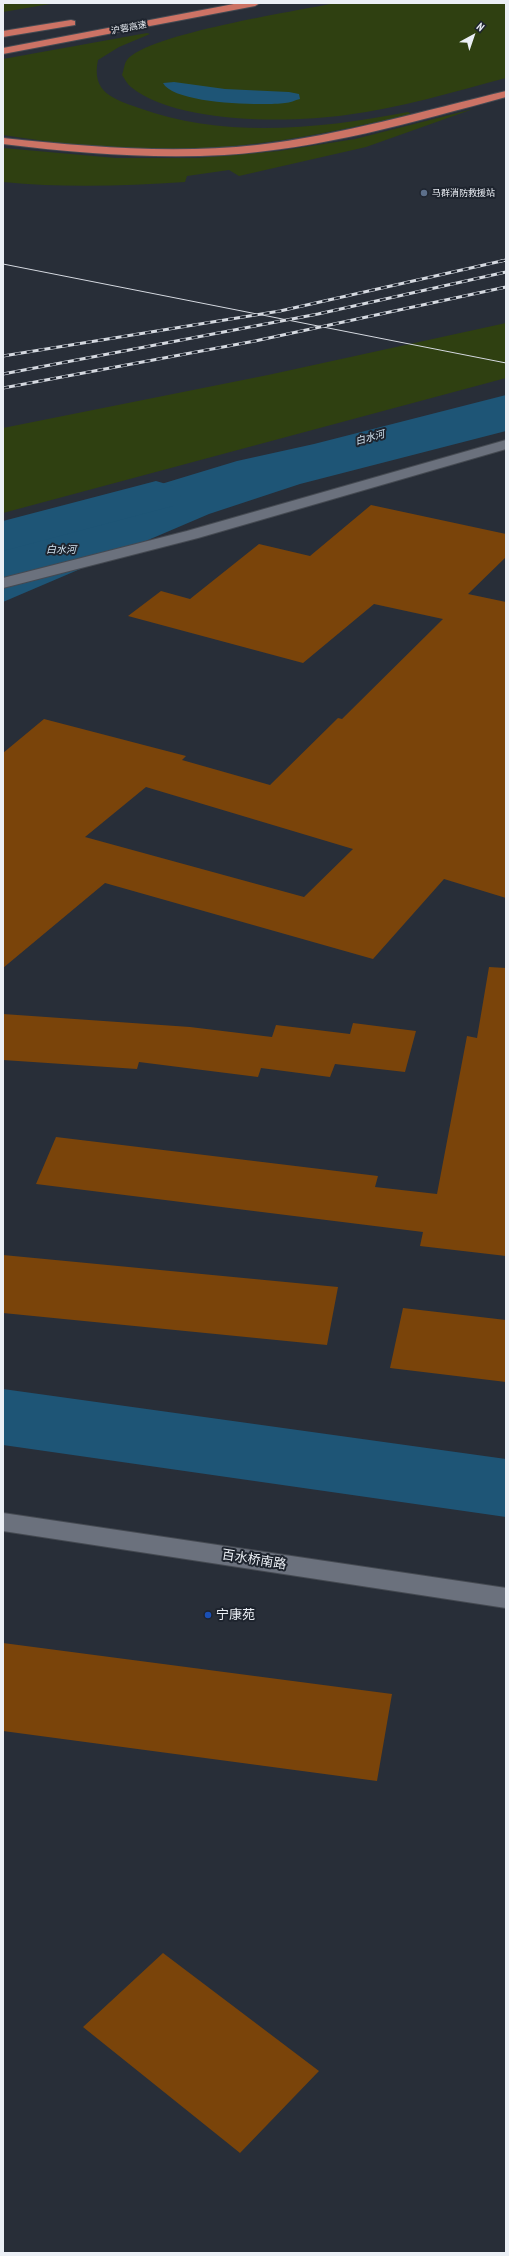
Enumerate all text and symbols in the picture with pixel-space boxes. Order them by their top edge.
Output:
north arrow [453,16,493,56]
street label: 沪蓉高速 [110,19,148,37]
text: N [474,20,487,34]
marker: 马群消防救援站 [419,188,429,198]
place label: 马群消防救援站 [432,188,495,198]
water label: 白水河 [354,428,386,448]
water label: 白水河 [46,544,76,556]
street label: 百水桥南路 [221,1547,287,1573]
place label: 宁康苑 [216,1607,255,1623]
marker: 宁康苑 [203,1610,213,1620]

